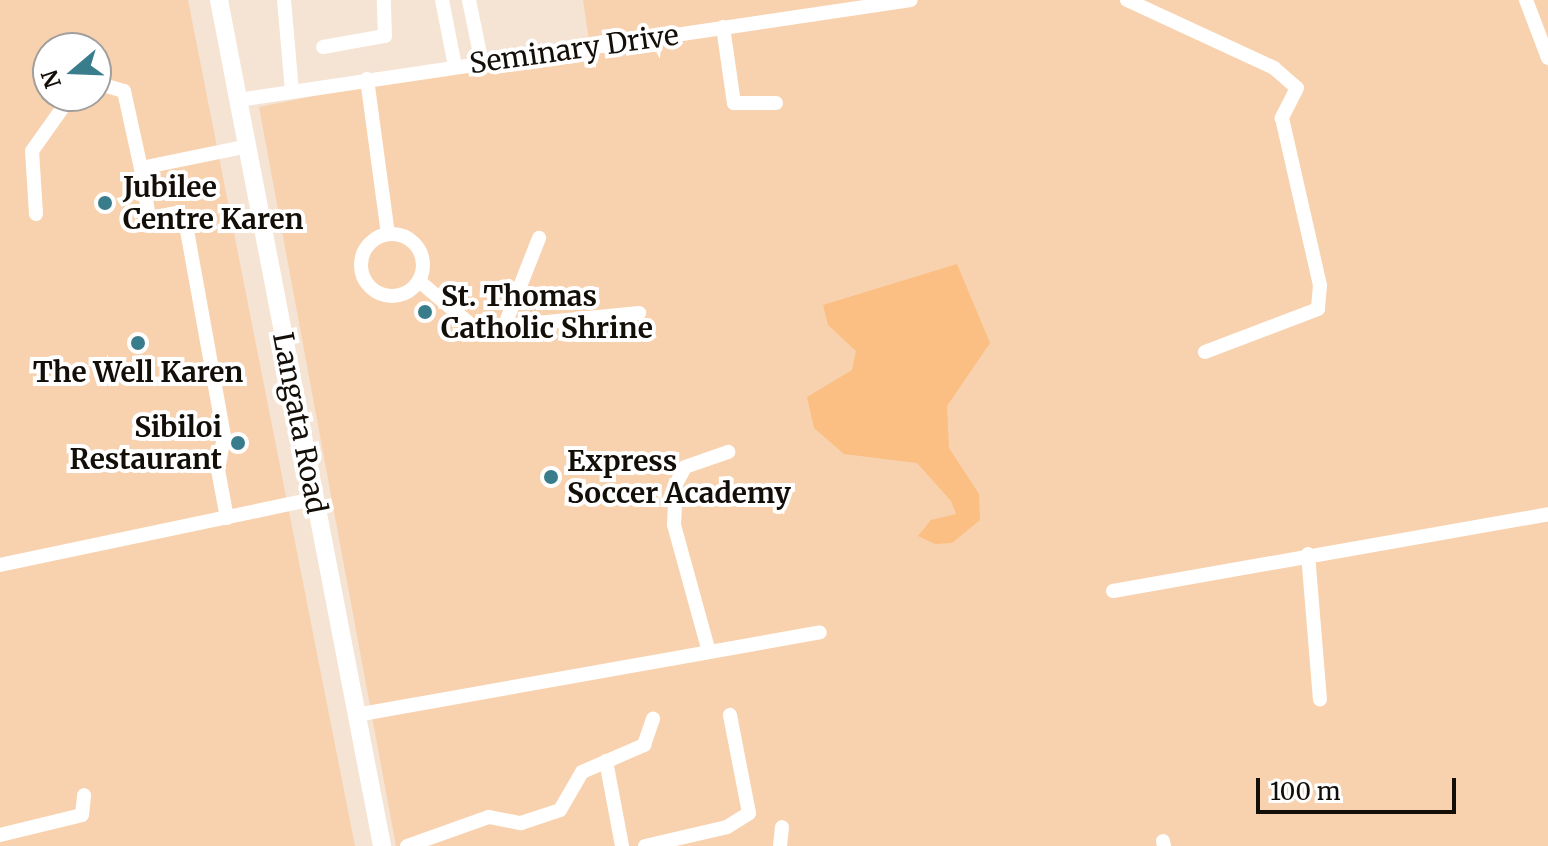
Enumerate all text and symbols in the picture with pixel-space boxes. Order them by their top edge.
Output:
street label: Seminary Drive [467,18,681,80]
north arrow [32,32,112,112]
text: N [35,66,67,92]
place label: Jubilee Centre Karen [123,170,304,236]
marker: Jubilee Centre Karen [94,192,116,214]
place label: St. Thomas Catholic Shrine [441,279,653,345]
marker: St. Thomas Catholic Shrine [416,303,434,321]
street label: Langata Road [266,330,334,516]
marker: The Well Karen [129,334,147,352]
place label: The Well Karen [33,355,243,389]
place label: Sibiloi Restaurant [70,410,222,476]
marker: Sibiloi Restaurant [229,434,247,452]
place label: Express Soccer Academy [567,444,791,510]
marker: Express Soccer Academy [542,468,560,486]
scale bar [1260,762,1460,812]
text: 100 m [1270,776,1340,807]

